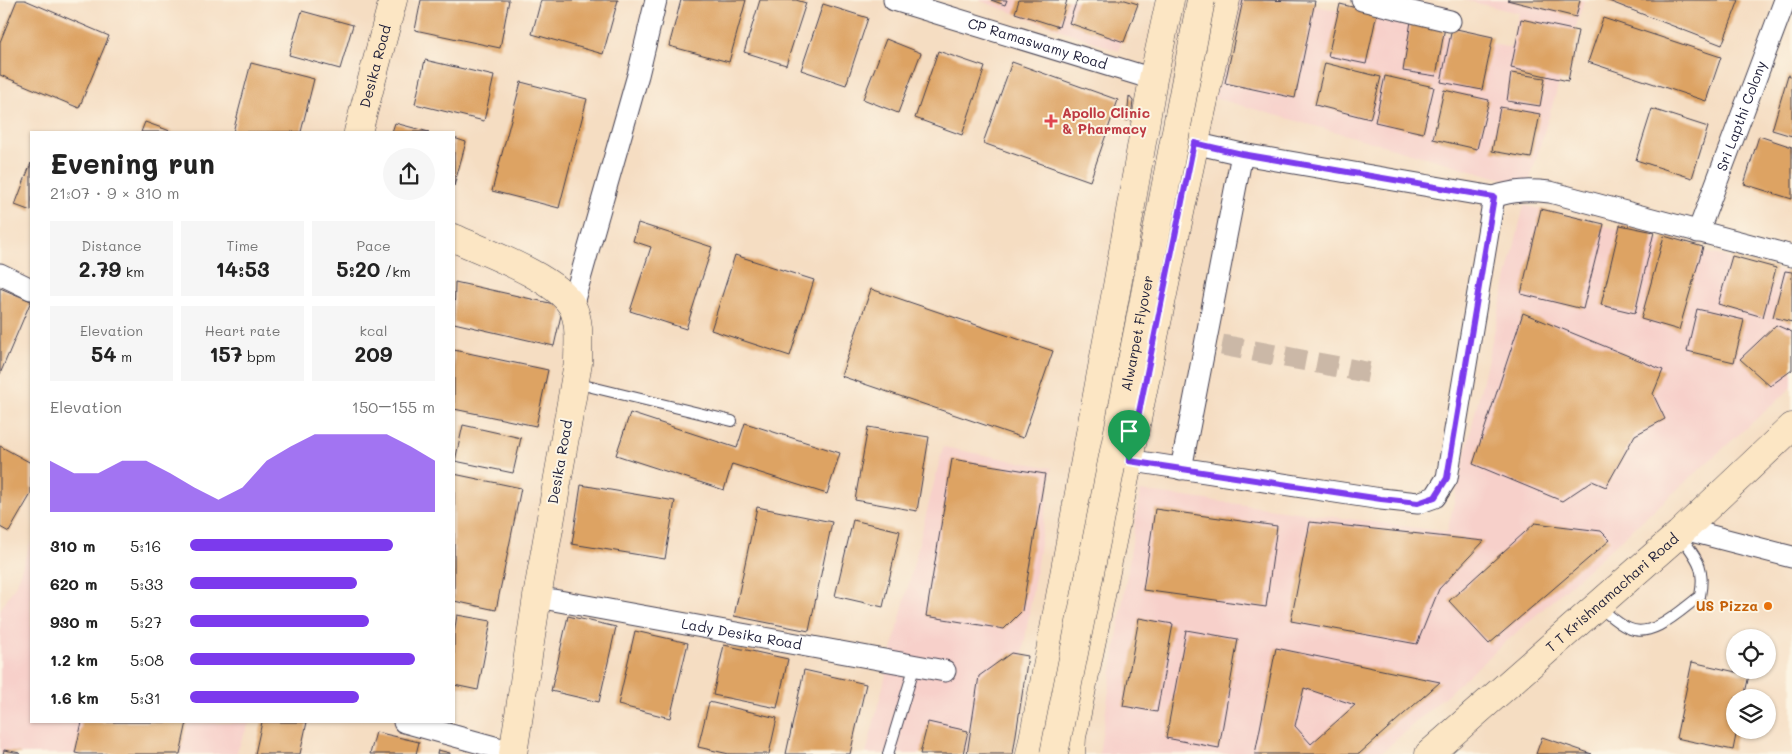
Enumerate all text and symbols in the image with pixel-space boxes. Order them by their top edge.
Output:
street label: CP Ramaswamy Road [966,13,1110,74]
street label: Desika Road [355,23,395,110]
street label: Sri Lapthi Colony [1712,58,1770,174]
place label: Apollo Clinic & Pharmacy [1062,103,1150,138]
marker: Apollo Clinic & Pharmacy [1044,114,1058,128]
text: Evening run [50,145,215,181]
button: share [383,148,435,200]
text: 21:07 · 9 × 310 m [50,182,180,203]
text: Distance [81,236,142,255]
text: Time [227,236,258,255]
text: Pace [356,236,391,255]
text: 2.79 [79,255,121,282]
text: 14:53 [215,255,270,282]
text: 5:20 [336,255,380,282]
text: km [121,262,144,281]
text: /km [380,262,411,281]
street label: Alwarpet Flyover [1116,273,1157,393]
text: Elevation [80,321,143,340]
text: Heart rate [205,321,280,340]
text: kcal [360,321,387,340]
text: 54 [91,340,116,367]
text: 157 [209,340,243,367]
text: 209 [355,340,392,367]
text: m [116,347,132,366]
text: bpm [243,347,276,366]
text: Elevation [50,396,122,417]
text: 150–155 m [352,396,435,417]
pin [1108,410,1150,461]
icon: arrive [1115,417,1143,445]
street label: Desika Road [543,418,576,505]
street label: T T Krishnamachari Road [1541,529,1682,656]
text: 310 m [50,535,95,556]
text: 5:16 [130,535,161,556]
text: 620 m [50,573,97,594]
text: 5:33 [130,573,163,594]
place label: US Pizza [1696,596,1758,615]
marker: US Pizza [1762,600,1774,612]
text: 930 m [50,611,98,632]
text: 5:27 [130,611,162,632]
street label: Lady Desika Road [680,613,803,654]
map controls [1726,629,1776,739]
button: locate [1726,629,1776,679]
text: 1.2 km [50,649,98,670]
text: 5:08 [130,649,164,670]
text: 1.6 km [50,687,99,708]
text: 5:31 [130,687,161,708]
button: layers [1726,689,1776,739]

